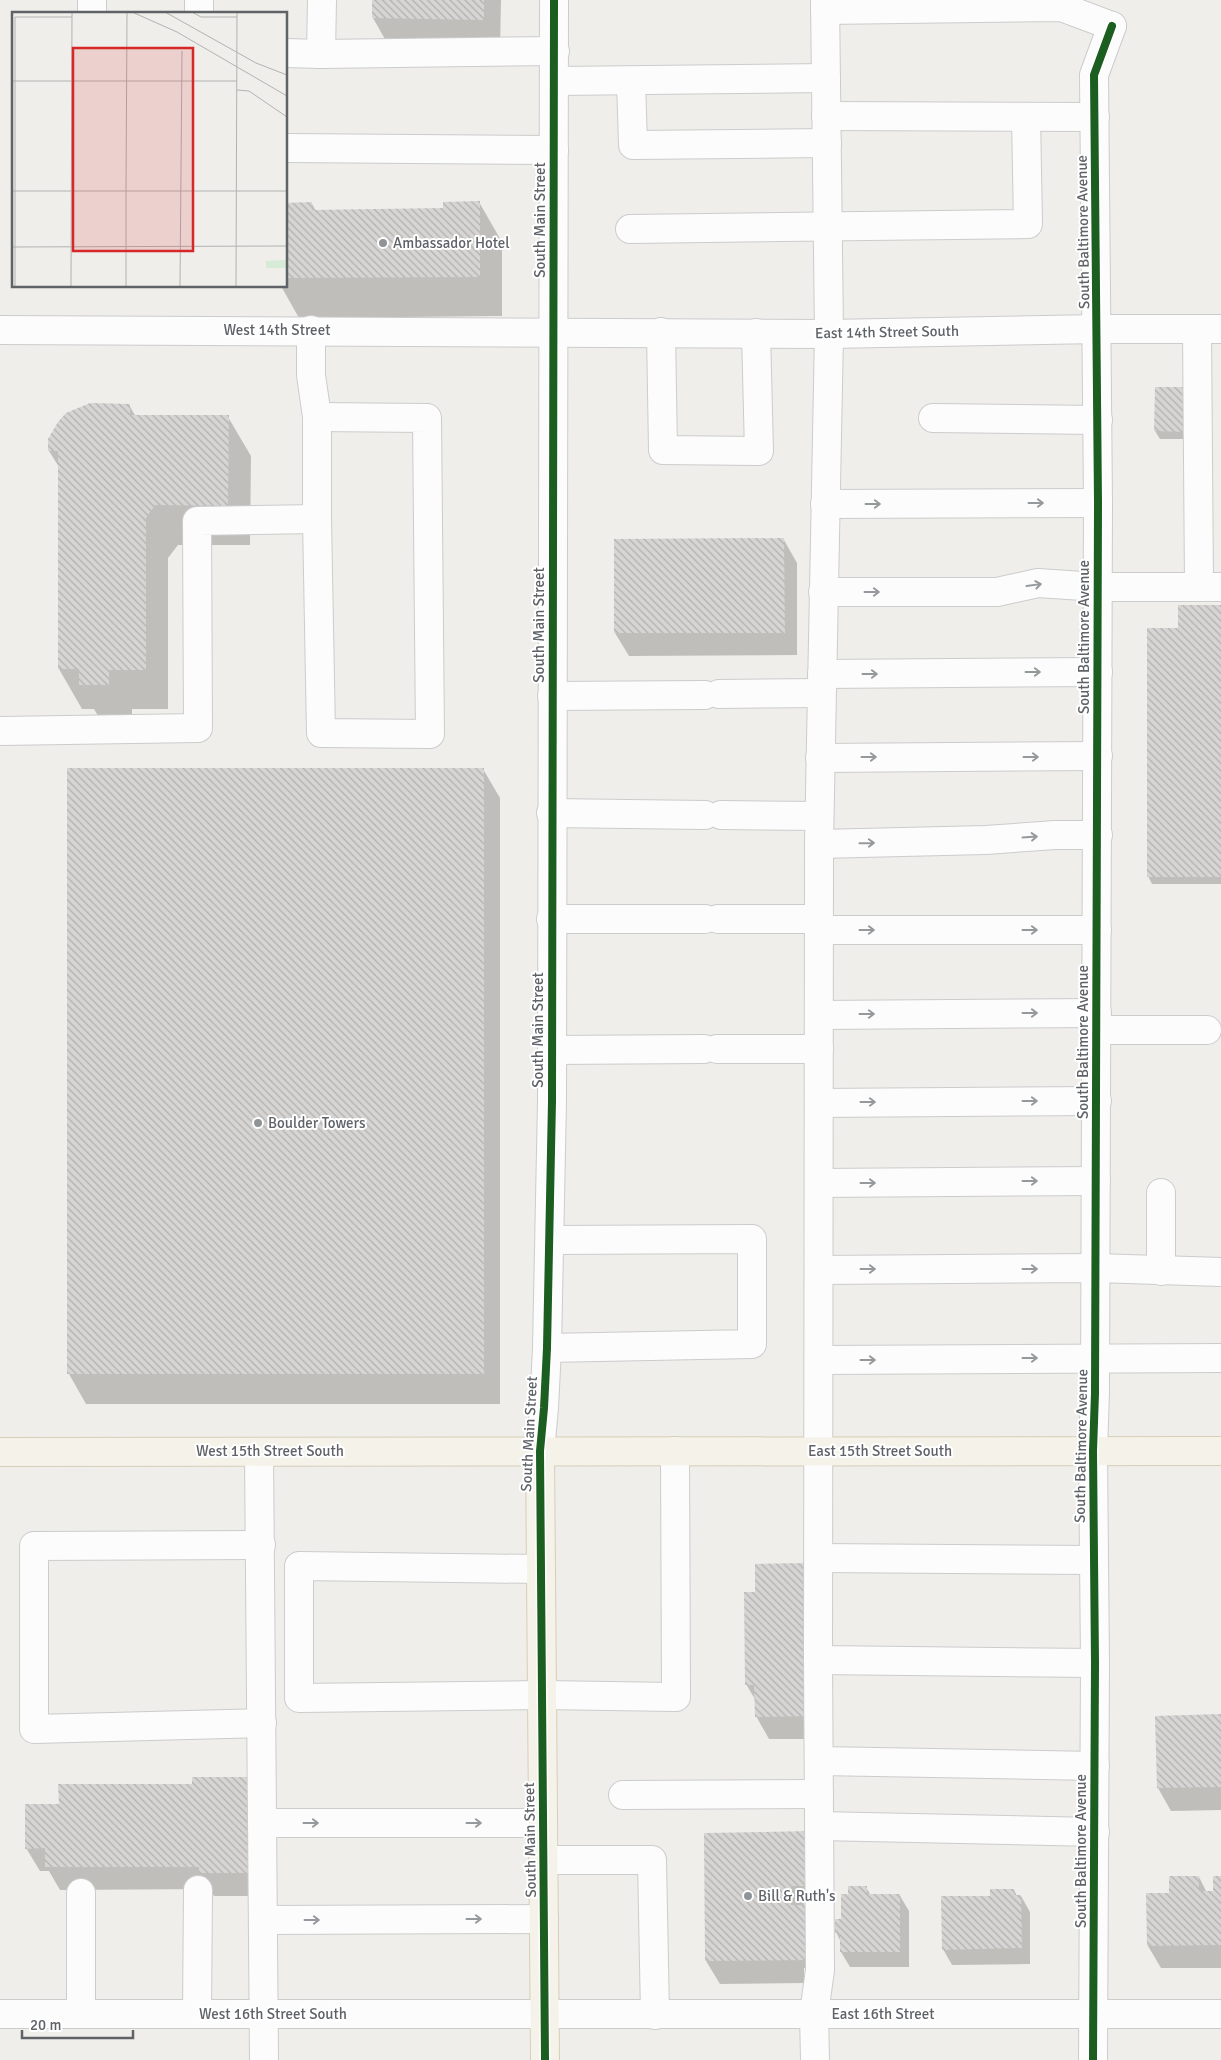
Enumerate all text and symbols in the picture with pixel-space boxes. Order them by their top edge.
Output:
inset map [12,12,288,288]
street label: South Baltimore Avenue [1073,155,1093,309]
street label: South Main Street [531,162,549,278]
place label: Ambassador Hotel [393,234,510,252]
marker: Ambassador Hotel [377,237,389,249]
street label: West 14th Street [224,321,330,339]
street label: East 14th Street South [815,322,959,342]
one-way arrow [1028,498,1044,508]
one-way arrow [865,499,881,509]
street label: South Baltimore Avenue [1075,560,1093,714]
street label: South Main Street [530,567,548,683]
one-way arrow [1025,579,1041,589]
one-way arrow [864,587,880,597]
one-way arrow [1024,667,1041,677]
one-way arrow [862,669,878,679]
one-way arrow [860,752,877,762]
one-way arrow [1023,752,1039,762]
one-way arrow [1021,832,1037,841]
one-way arrow [859,838,875,847]
one-way arrow [859,925,875,935]
one-way arrow [1022,925,1038,935]
street label: South Baltimore Avenue [1074,965,1092,1119]
street label: South Main Street [529,972,547,1088]
one-way arrow [1022,1008,1038,1018]
one-way arrow [859,1009,875,1019]
one-way arrow [1022,1096,1038,1106]
one-way arrow [860,1097,876,1107]
place label: Boulder Towers [268,1114,366,1132]
marker: Boulder Towers [252,1117,264,1129]
one-way arrow [1022,1176,1038,1186]
one-way arrow [860,1178,876,1188]
one-way arrow [860,1264,876,1274]
one-way arrow [1022,1264,1038,1274]
one-way arrow [1022,1353,1038,1363]
one-way arrow [860,1355,876,1365]
street label: South Baltimore Avenue [1071,1369,1091,1523]
street label: South Main Street [517,1376,541,1492]
street label: West 15th Street South [196,1442,344,1460]
street label: East 15th Street South [808,1442,952,1460]
street label: South Baltimore Avenue [1072,1774,1090,1928]
street label: South Main Street [520,1782,540,1898]
one-way arrow [303,1818,319,1828]
one-way arrow [466,1818,482,1828]
place label: Bill & Ruth's [758,1887,836,1905]
marker: Bill & Ruth's [742,1890,754,1902]
one-way arrow [466,1914,482,1924]
one-way arrow [304,1915,320,1925]
street label: West 16th Street South [199,2005,347,2023]
street label: East 16th Street [831,2005,935,2023]
scale bar [22,2008,134,2040]
text: 20 m [30,2016,61,2034]

